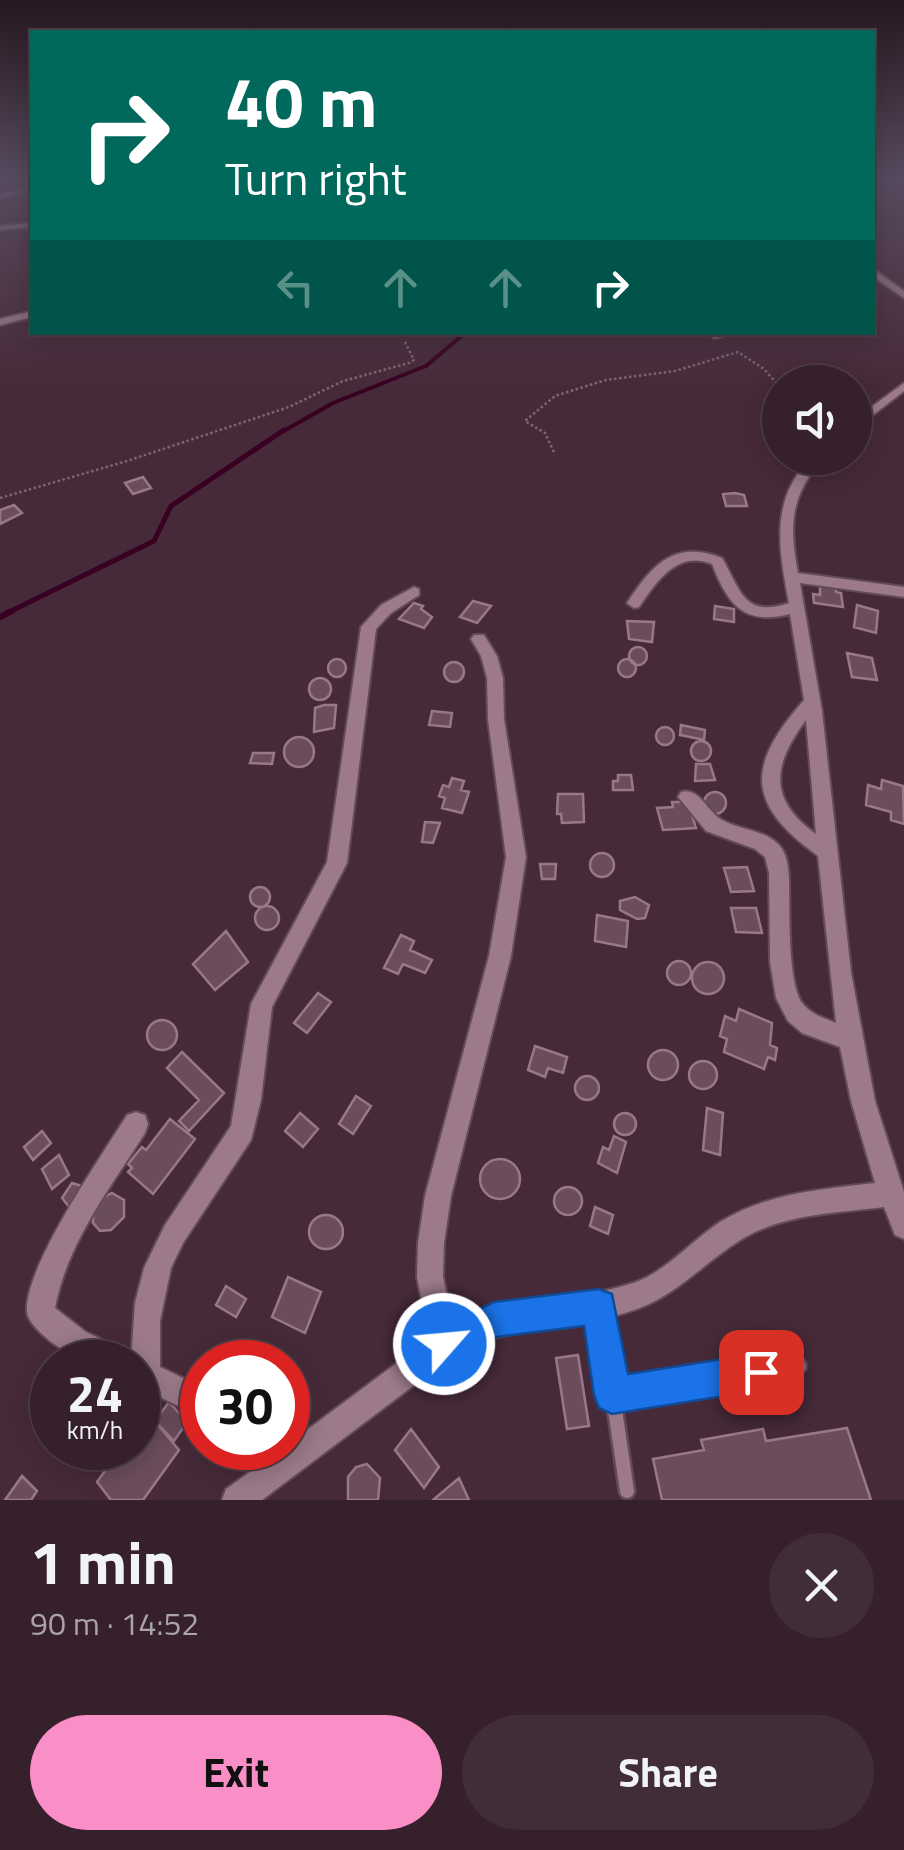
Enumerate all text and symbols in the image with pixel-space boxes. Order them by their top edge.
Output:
text: 40 m [225,48,378,154]
icon: right [60,70,190,200]
text: Turn right [225,144,407,212]
icon: left [268,260,323,315]
icon: ahead [373,260,428,315]
icon: ahead [478,260,533,315]
icon: right [583,260,638,315]
map controls [762,365,872,475]
button: sound [762,365,872,475]
position arrow [392,1292,496,1396]
pin [719,1330,804,1415]
speed limit sign: 30 [180,1340,310,1470]
icon: arrive [734,1345,789,1400]
text: 24 [67,1355,123,1431]
text: km/h [67,1411,123,1449]
text: 1 min [30,1516,176,1607]
button: close [769,1533,874,1638]
text: 90 m · 14:52 [30,1599,199,1647]
button: Exit [30,1715,442,1830]
button: Share [462,1715,874,1830]

